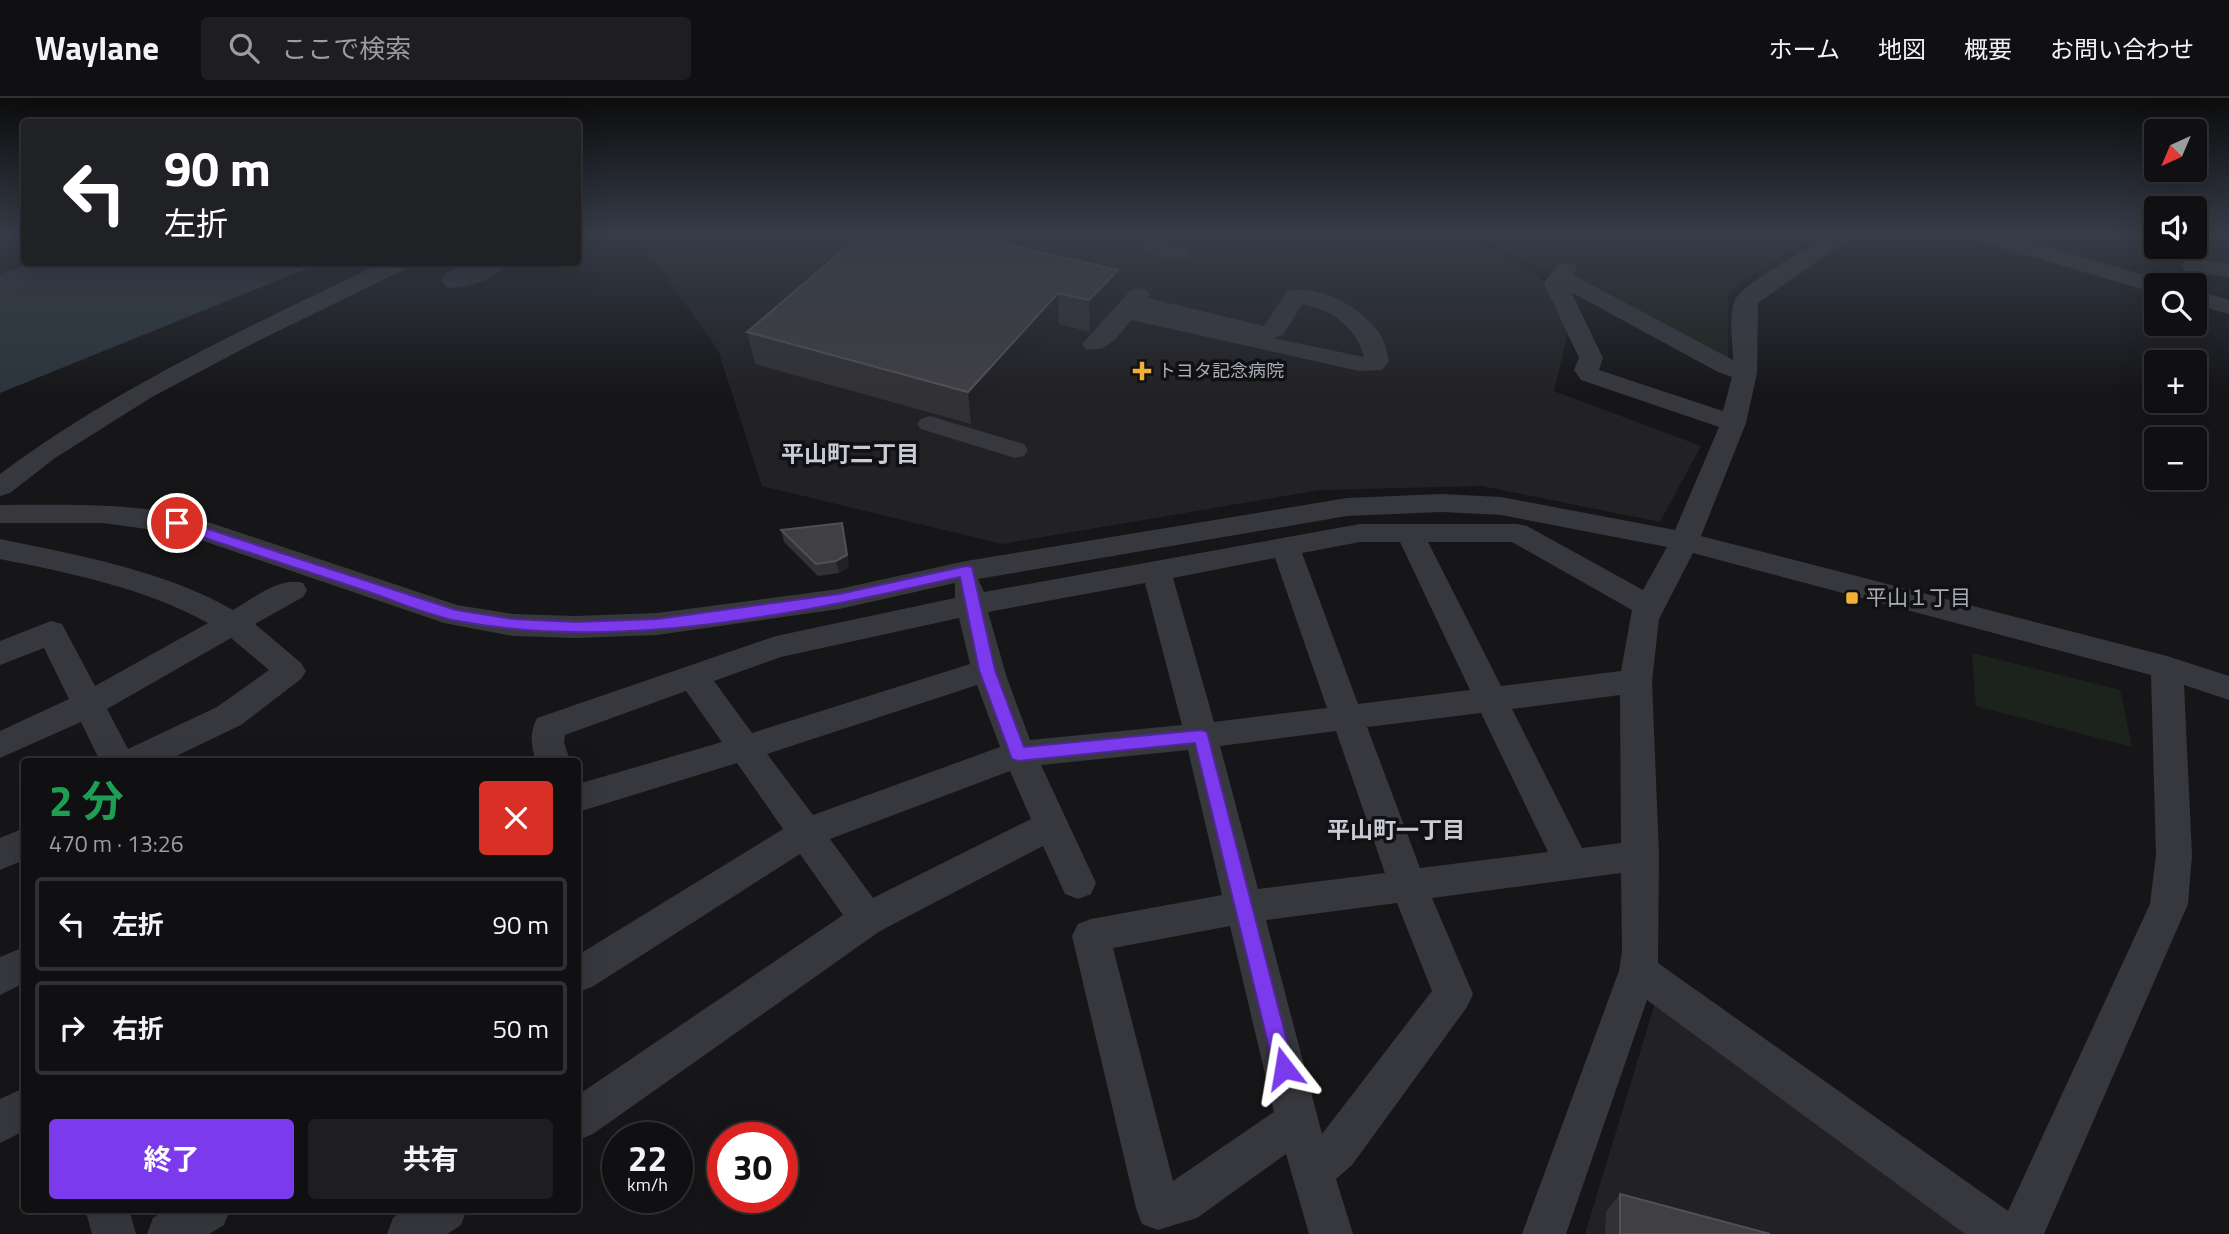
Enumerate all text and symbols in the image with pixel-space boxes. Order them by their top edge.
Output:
search box [201,17,691,80]
text: Waylane [35,23,159,73]
icon: search [225,29,263,67]
text: ここで検索 [281,29,411,68]
text: ホーム [1769,31,1840,67]
text: 地図 [1878,31,1926,67]
text: 概要 [1964,31,2012,67]
text: お問い合わせ [2050,31,2194,67]
north arrow [2144,119,2207,182]
map controls [2144,119,2207,490]
text: 90 m [164,130,271,205]
icon: left [49,147,140,238]
button: sound [2144,196,2207,259]
text: 左折 [164,199,228,247]
button: search [2144,273,2207,336]
button: + [2144,350,2207,413]
place label: トヨタ記念病院 [1158,357,1284,384]
marker: トヨタ記念病院 [1132,361,1152,381]
button: − [2144,427,2207,490]
district label: 平山町二丁目 [781,436,919,471]
pin [147,493,207,553]
icon: arrive [158,504,196,542]
place label: 平山１丁目 [1866,581,1971,613]
marker: 平山１丁目 [1844,590,1860,606]
text: 2 分 [49,768,124,832]
button: close [479,781,553,855]
district label: 平山町一丁目 [1327,812,1465,847]
text: 470 m · 13:26 [49,826,184,861]
icon: left [53,905,91,943]
text: 左折 [112,905,164,944]
text: 90 m [492,905,549,944]
icon: right [53,1009,91,1047]
text: 右折 [112,1009,164,1048]
text: 50 m [492,1009,549,1048]
position arrow [1247,1031,1321,1105]
button: 終了 [49,1119,294,1199]
button: 共有 [308,1119,553,1199]
speed limit sign: 30 [707,1122,798,1213]
text: 22 [628,1131,667,1185]
text: km/h [627,1171,668,1198]

